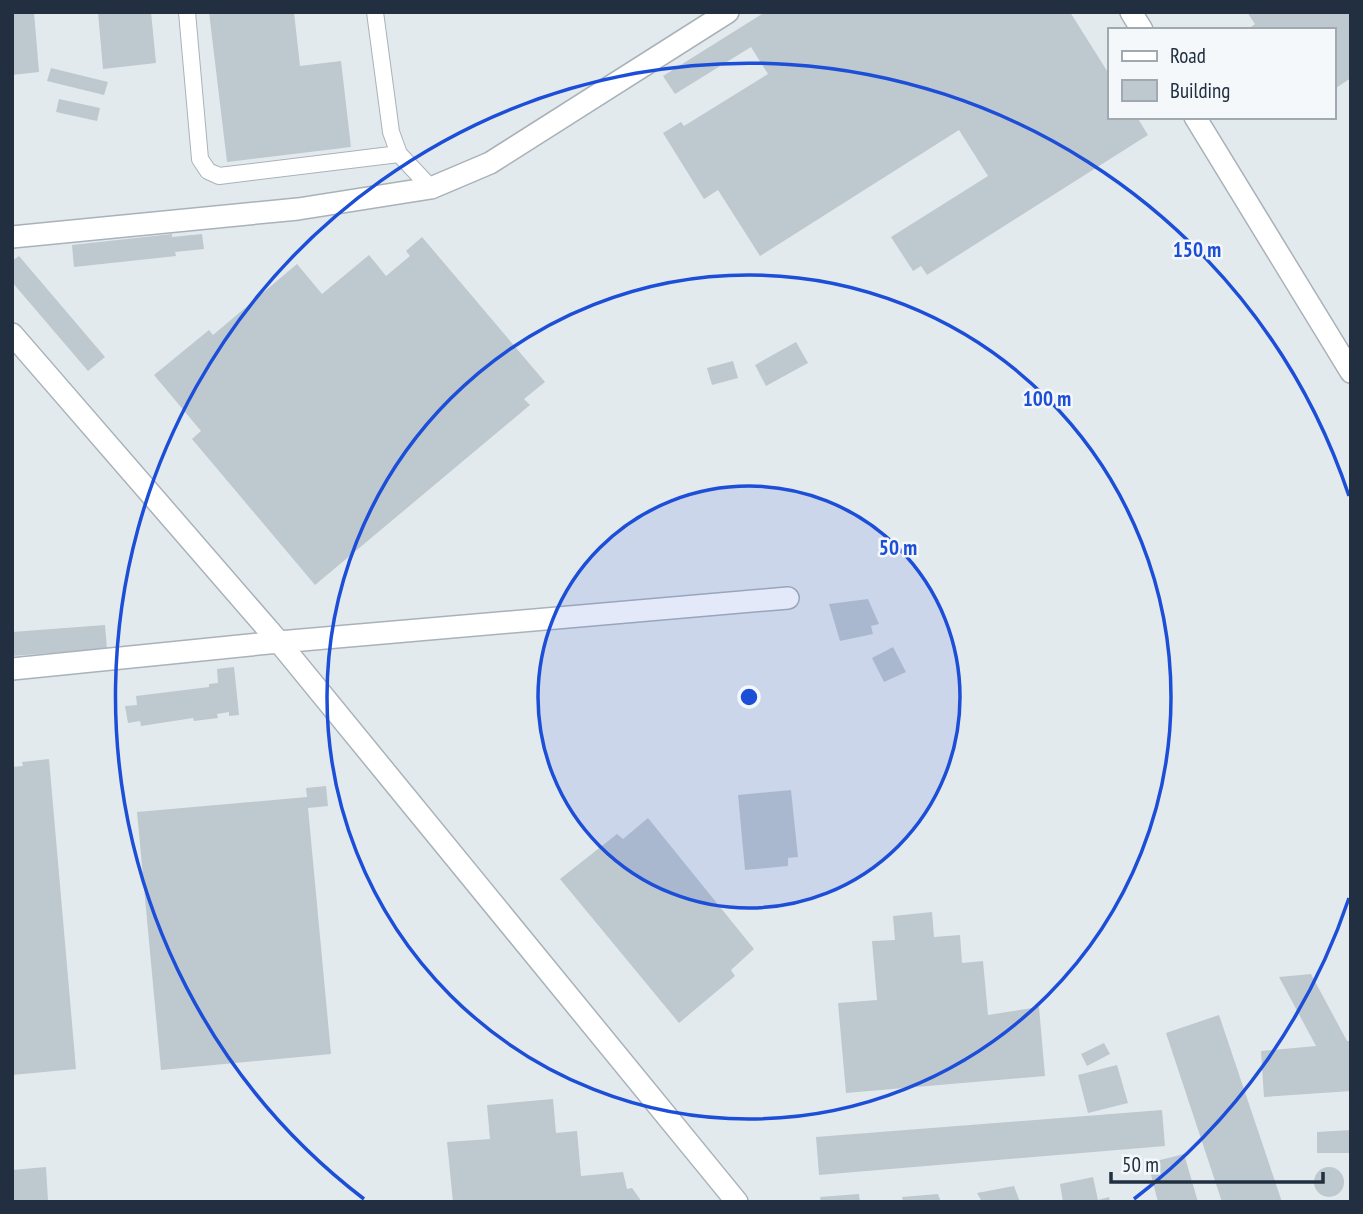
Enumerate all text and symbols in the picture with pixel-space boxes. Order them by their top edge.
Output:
legend [1108,28,1335,119]
text: Road [1170,42,1206,69]
text: Building [1170,77,1230,104]
text: 150 m [1173,236,1221,263]
text: 100 m [1023,385,1071,412]
text: 50 m [879,534,917,561]
centre of rings [737,685,761,709]
scale bar [1111,1140,1323,1184]
text: 50 m [1122,1151,1159,1178]

